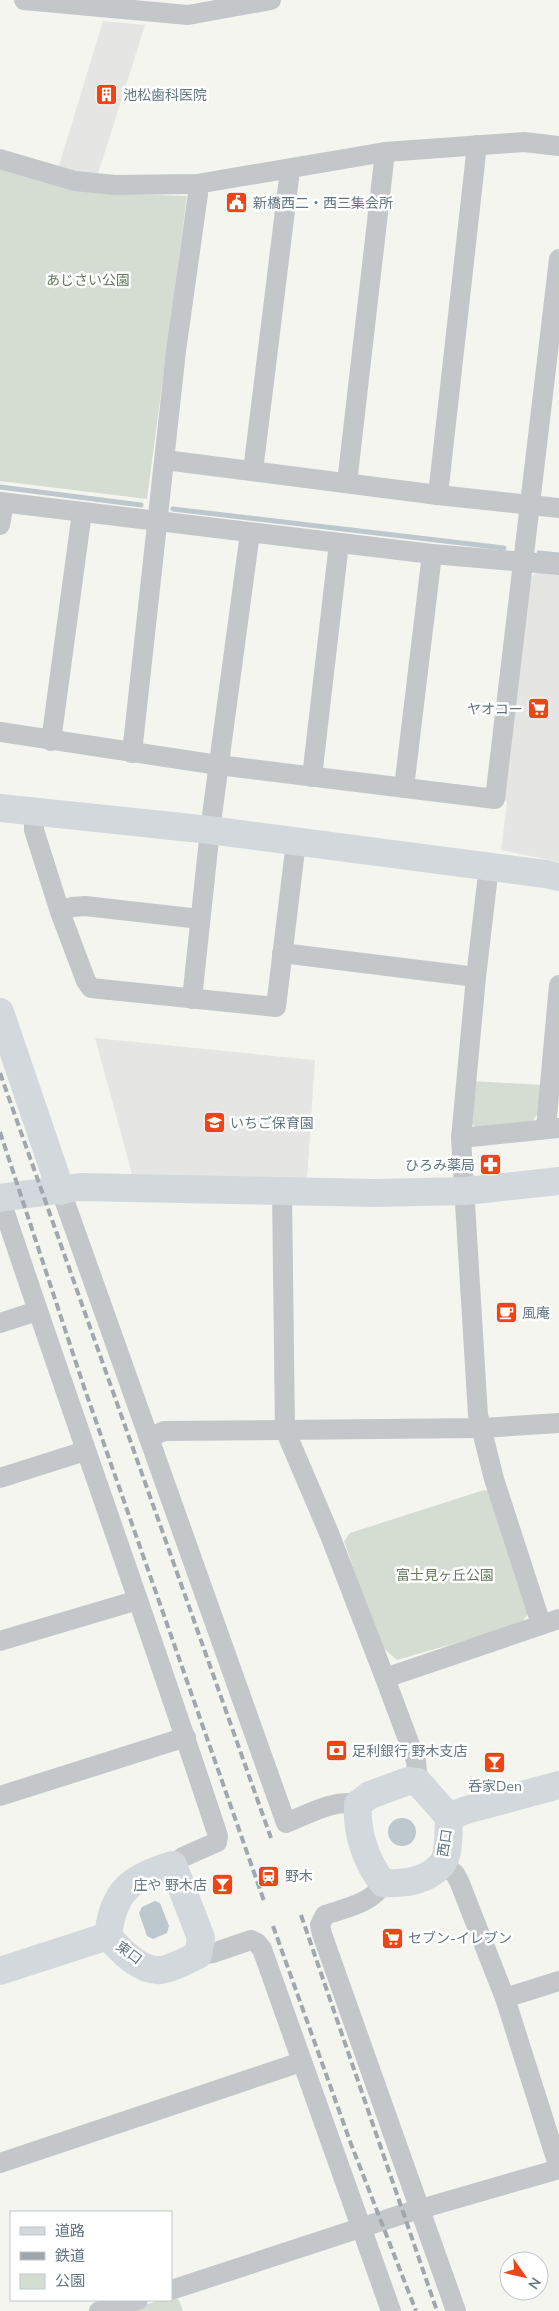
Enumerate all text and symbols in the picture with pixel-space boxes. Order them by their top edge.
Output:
building icon: 池松歯科医院 [95,83,119,107]
place label: 池松歯科医院 [123,86,207,105]
public building icon: 新橋西二・西三集会所 [225,191,249,215]
place label: 新橋西二・西三集会所 [253,194,393,213]
park label: あじさい公園 [46,271,130,290]
supermarket icon: ヤオコー [527,697,551,721]
place label: ヤオコー [467,700,523,719]
school or university icon: いちご保育園 [202,1111,226,1135]
place label: いちご保育園 [230,1114,314,1133]
pharmacy icon: ひろみ薬局 [479,1153,503,1177]
place label: ひろみ薬局 [405,1156,475,1175]
cafe icon: 風庵 [494,1301,518,1325]
place label: 風庵 [522,1304,550,1323]
park label: 富士見ヶ丘公園 [396,1566,494,1585]
bank icon: 足利銀行 野木支店 [324,1739,348,1763]
place label: 足利銀行 野木支店 [352,1742,468,1761]
bar icon: 呑家Den [483,1751,507,1775]
place label: 呑家Den [468,1777,522,1796]
street label: 西口 [433,1828,457,1858]
station icon: 野木 [257,1864,281,1888]
place label: 野木 [285,1867,313,1886]
bar icon: 庄や 野木店 [211,1873,235,1897]
place label: 庄や 野木店 [133,1876,207,1895]
supermarket icon: セブン-イレブン [380,1926,404,1950]
place label: セブン-イレブン [408,1929,512,1948]
street label: 東口 [112,1937,146,1969]
legend [10,2211,172,2301]
text: 道路 [55,2221,85,2241]
text: 鉄道 [55,2246,85,2266]
north arrow [499,2251,549,2301]
text: 公園 [55,2271,85,2291]
text: N [524,2273,545,2293]

